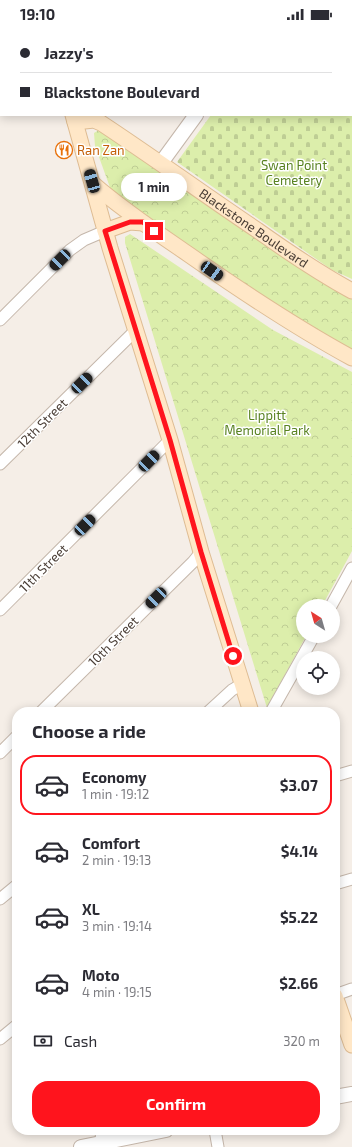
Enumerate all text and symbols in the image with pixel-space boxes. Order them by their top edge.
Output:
text: 19:10 [20,5,55,23]
text: Jazzy's [44,44,94,62]
text: Blackstone Boulevard [44,83,200,101]
restaurant icon: Ran Zan [54,140,74,160]
place label: Ran Zan [77,142,125,158]
park label: Swan Point Cemetery [261,157,327,188]
car [83,168,101,194]
callout: 1 min [121,173,187,201]
text: 1 min [138,179,170,195]
street label: Blackstone Boulevard [196,185,311,271]
route end [145,222,163,240]
car [47,247,73,273]
car [199,259,225,283]
car [69,370,95,396]
street label: 12th Street [14,395,70,451]
park label: Lippitt Memorial Park [224,407,310,438]
car [136,448,162,474]
car [72,512,98,538]
street label: 11th Street [15,540,71,596]
car [143,585,169,611]
north arrow [296,599,340,643]
map controls [296,599,340,695]
street label: 10th Street [85,612,142,669]
route start [224,647,242,665]
button: locate [296,651,340,695]
text: Choose a ride [32,720,146,742]
icon: car [34,767,70,803]
text: Economy [82,768,147,786]
text: $3.07 [280,776,318,794]
text: 1 min · 19:12 [82,786,149,802]
icon: car [34,833,70,869]
text: Comfort [82,834,140,852]
text: $4.14 [281,842,318,860]
text: 2 min · 19:13 [82,852,151,868]
icon: car [34,899,70,935]
text: XL [82,900,100,918]
text: $5.22 [280,908,318,926]
text: 3 min · 19:14 [82,918,152,934]
icon: car [34,965,70,1001]
text: Moto [82,966,120,984]
text: $2.66 [279,974,318,992]
text: 4 min · 19:15 [82,984,152,1000]
icon: cash [32,1030,54,1052]
text: Cash [64,1032,97,1050]
text: 320 m [283,1033,320,1049]
button: Confirm [32,1081,320,1127]

